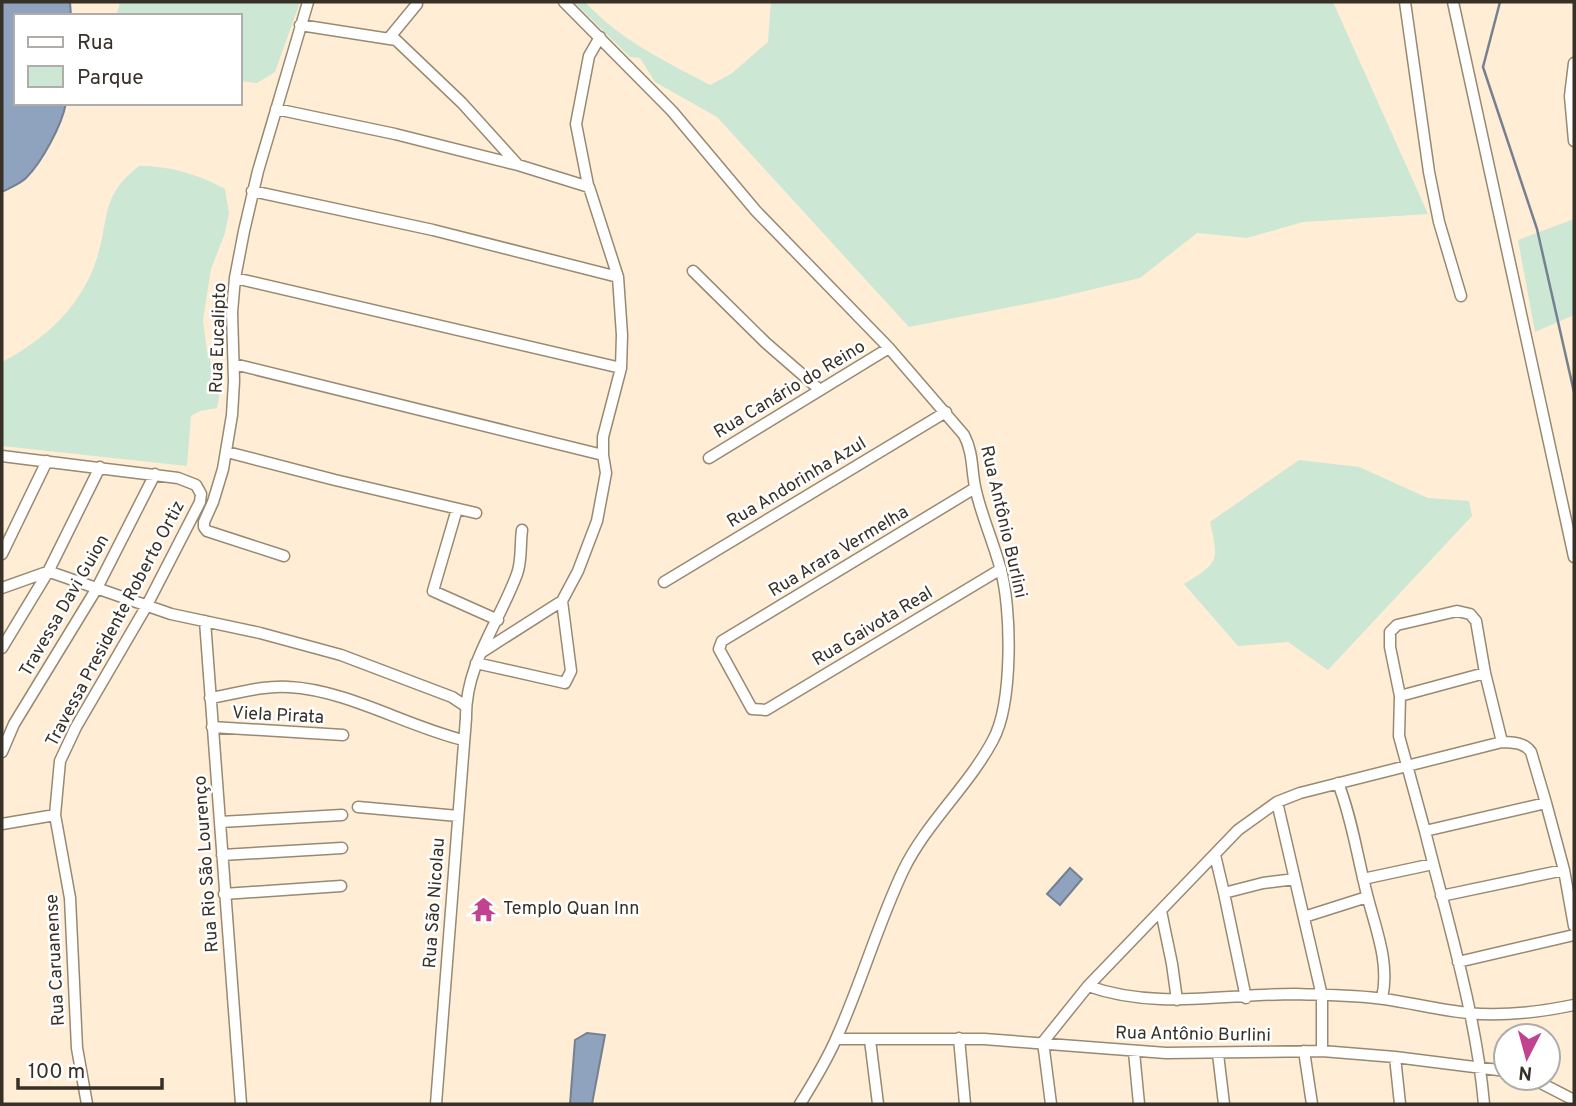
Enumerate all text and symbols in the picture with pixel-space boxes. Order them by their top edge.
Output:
legend [14,14,242,105]
text: Rua [77,30,114,57]
text: Parque [77,65,144,92]
street label: Rua Eucalipto [206,282,232,394]
street label: Rua Canário do Reino [710,336,870,444]
street label: Rua Andorinha Azul [723,432,871,534]
street label: Rua Antônio Burlini [974,444,1032,600]
street label: Travessa Presidente Roberto Ortiz [41,497,191,751]
street label: Rua Arara Vermelha [765,501,913,603]
street label: Travessa Davi Guion [15,531,115,681]
street label: Rua Gaivota Real [808,582,938,672]
street label: Viela Pirata [231,702,325,730]
street label: Rua Rio São Lourenço [189,775,225,953]
street label: Rua São Nicolau [419,837,451,969]
street label: Rua Caruanense [41,893,71,1027]
temple icon: Templo Quan Inn [469,895,497,923]
place label: Templo Quan Inn [503,898,639,921]
street label: Rua Antônio Burlini [1115,1022,1271,1048]
north arrow [1492,1022,1562,1092]
scale bar [18,1046,161,1090]
text: 100 m [28,1059,85,1086]
text: N [1517,1059,1533,1085]

